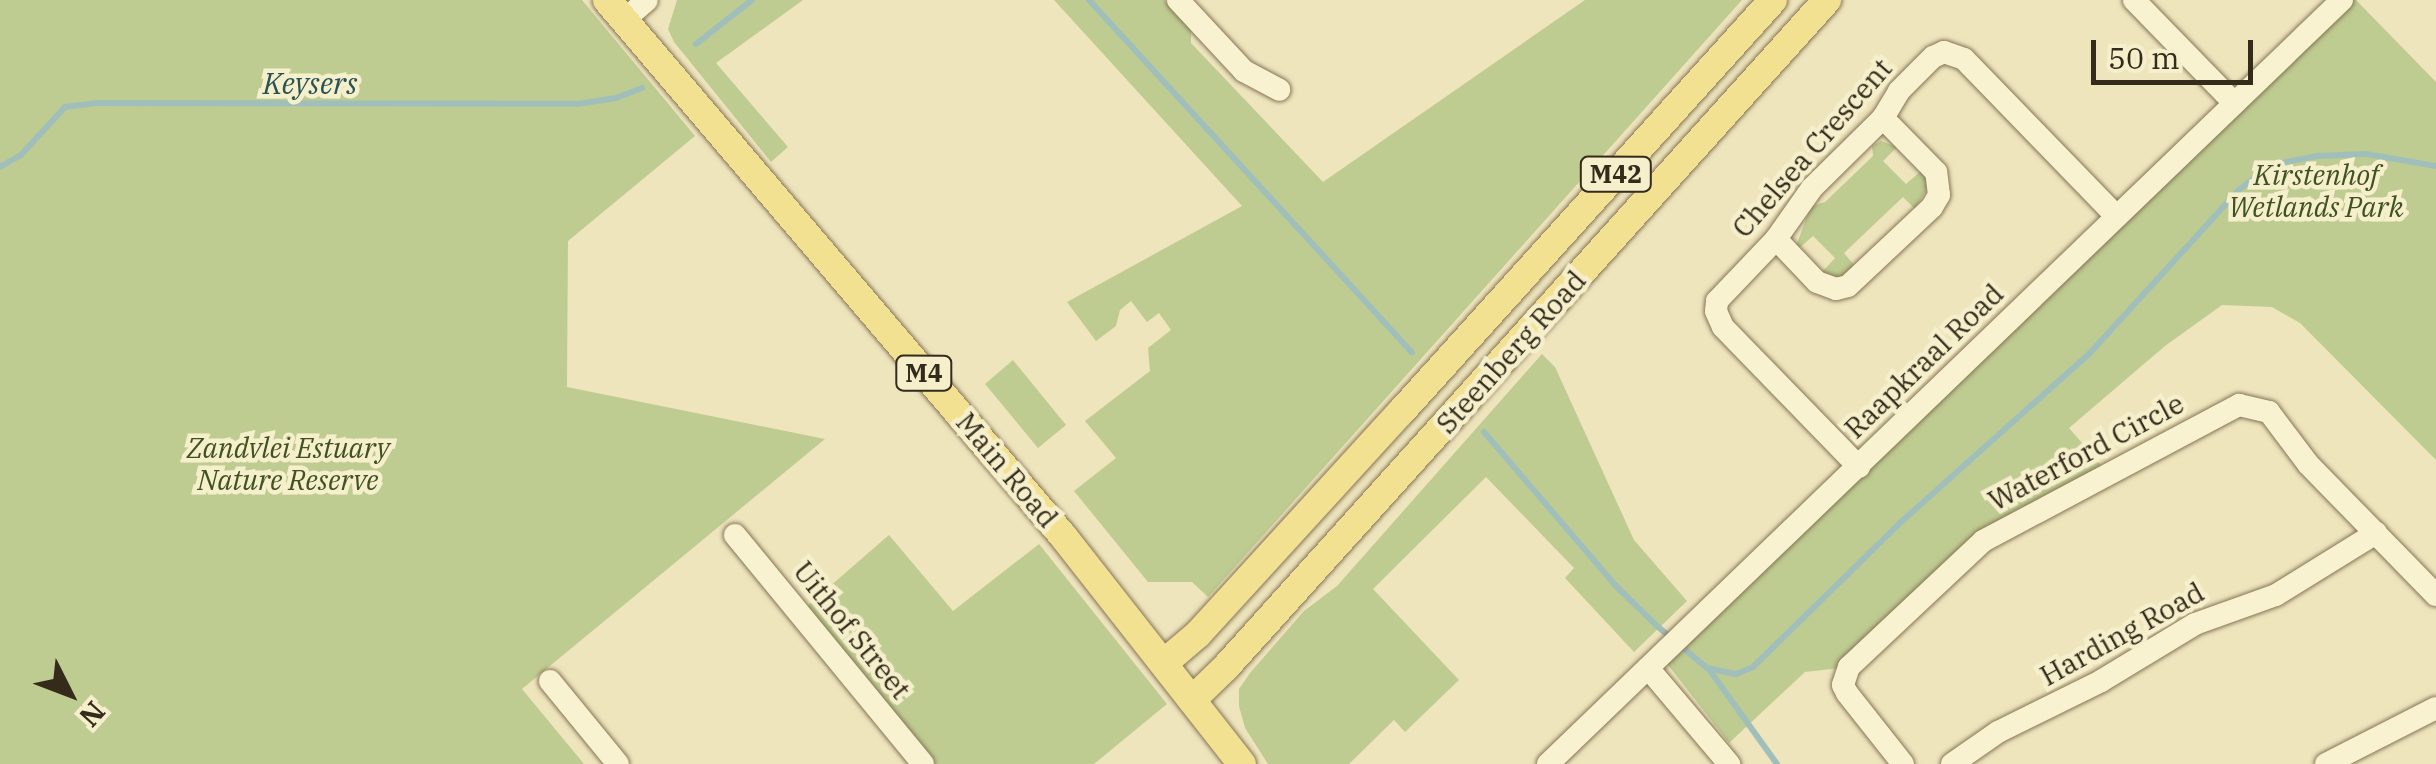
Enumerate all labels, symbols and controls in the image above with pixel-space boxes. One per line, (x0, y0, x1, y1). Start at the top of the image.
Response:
scale bar (2096, 20, 2258, 82)
text: 50 m (2108, 38, 2180, 77)
street label: Chelsea Crescent (1725, 52, 1899, 244)
water label: Keysers (263, 65, 357, 101)
road number: M42 (1578, 154, 1654, 194)
park label: Kirstenhof Wetlands Park (2228, 158, 2404, 224)
street label: Steenberg Road (1429, 264, 1593, 440)
street label: Raapkraal Road (1838, 277, 2010, 445)
road number: M4 (894, 353, 954, 393)
street label: Waterford Circle (1983, 386, 2189, 518)
street label: Main Road (949, 406, 1065, 534)
park label: Zandvlei Estuary Nature Reserve (187, 431, 389, 497)
street label: Uithof Street (786, 554, 918, 706)
street label: Harding Road (2034, 575, 2210, 693)
north arrow (20, 644, 120, 744)
text: N (72, 694, 114, 735)

